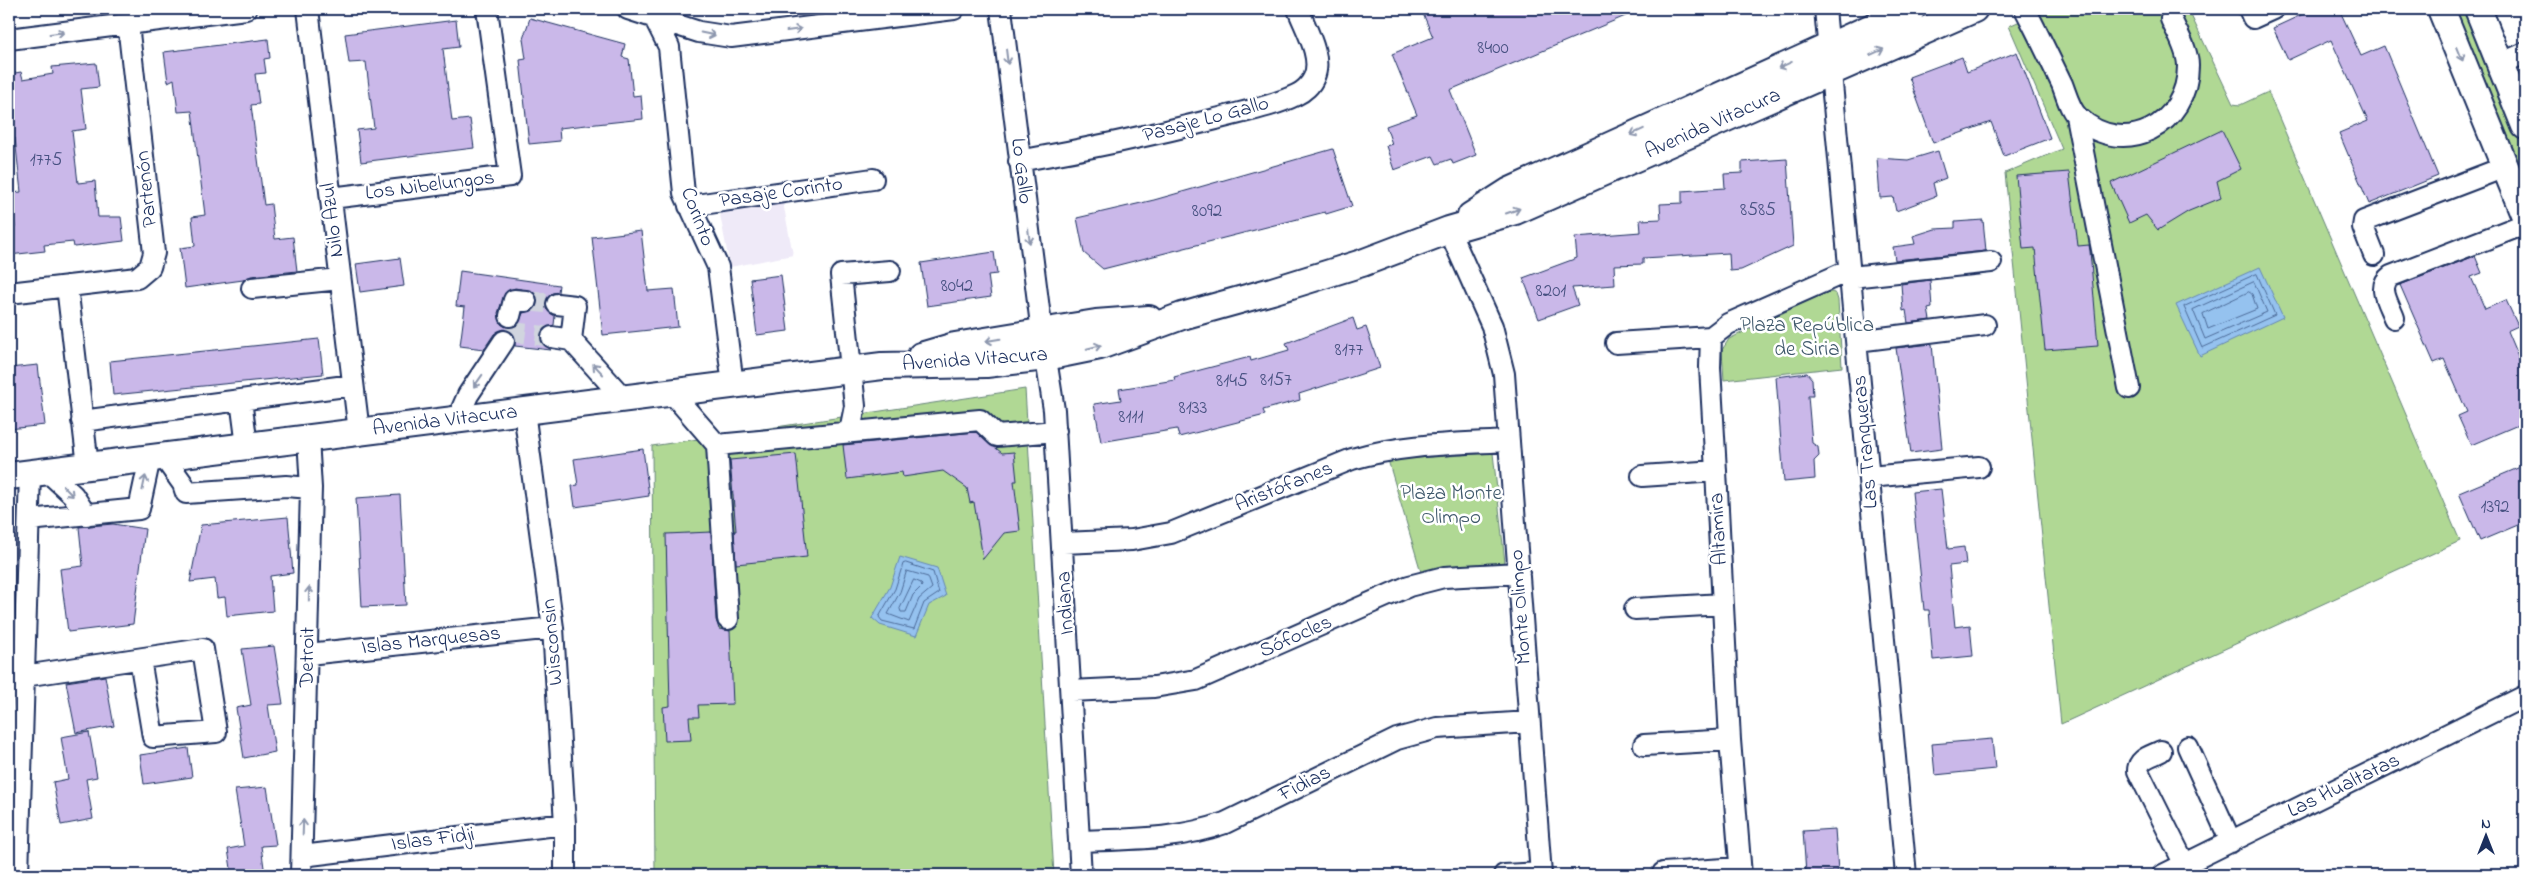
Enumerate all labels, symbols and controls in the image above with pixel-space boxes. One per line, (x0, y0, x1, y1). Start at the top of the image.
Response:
one-way arrow (786, 25, 802, 35)
one-way arrow (49, 28, 65, 38)
one-way arrow (700, 30, 716, 39)
house number: 8400 (1477, 35, 1509, 62)
one-way arrow (2455, 46, 2465, 61)
one-way arrow (1869, 47, 1884, 57)
one-way arrow (1002, 49, 1012, 65)
one-way arrow (1778, 61, 1793, 71)
street label: Avenida Vitacura (1640, 81, 1786, 167)
street label: Pasaje Lo Gallo (1140, 89, 1273, 151)
one-way arrow (1630, 128, 1645, 138)
street label: Lo Gallo (1002, 136, 1040, 206)
house number: 1775 (30, 147, 62, 174)
street label: Partenón (128, 149, 166, 229)
street label: Los Nibelungos (364, 163, 497, 211)
street label: Pasaje Corinto (717, 169, 845, 216)
street label: Nilo Azul (314, 181, 352, 259)
street label: Corinto (672, 183, 722, 251)
house number: 8585 (1740, 197, 1776, 224)
house number: 8092 (1192, 198, 1222, 225)
one-way arrow (1505, 206, 1520, 215)
one-way arrow (1024, 227, 1034, 243)
house number: 8042 (941, 273, 973, 300)
house number: 8201 (1536, 278, 1566, 305)
park label: Plaza República de Siria (1740, 311, 1874, 365)
one-way arrow (986, 336, 1002, 346)
house number: 8177 (1335, 337, 1364, 364)
street label: Avenida Vitacura (901, 340, 1049, 380)
one-way arrow (1085, 342, 1101, 351)
one-way arrow (592, 362, 604, 375)
house number: 8157 (1260, 367, 1292, 394)
house number: 8145 (1216, 368, 1248, 395)
one-way arrow (473, 374, 483, 388)
street label: Las Tranqueras (1845, 374, 1887, 510)
house number: 8133 (1179, 395, 1208, 422)
street label: Avenida Vitacura (371, 397, 519, 445)
house number: 8111 (1118, 404, 1144, 431)
street label: Aristófanes (1230, 454, 1338, 520)
one-way arrow (140, 476, 150, 492)
park label: Plaza Monte Olimpo (1400, 479, 1502, 533)
one-way arrow (62, 485, 74, 498)
street label: Altamira (1702, 492, 1736, 566)
house number: 1392 (2480, 494, 2510, 521)
street label: Monte Olimpo (1502, 548, 1540, 666)
street label: Indiana (1049, 570, 1083, 636)
one-way arrow (304, 586, 314, 602)
street label: Wisconsin (534, 597, 572, 687)
street label: Sófocles (1255, 608, 1337, 666)
street label: Islas Marquesas (360, 619, 502, 663)
street label: Detroit (292, 627, 324, 688)
street label: Las Hualtatas (2283, 746, 2405, 826)
street label: Fidias (1273, 758, 1336, 810)
north arrow (2462, 812, 2512, 862)
text: N (2481, 814, 2491, 835)
one-way arrow (298, 819, 307, 835)
street label: Islas Fidji (390, 820, 476, 860)

